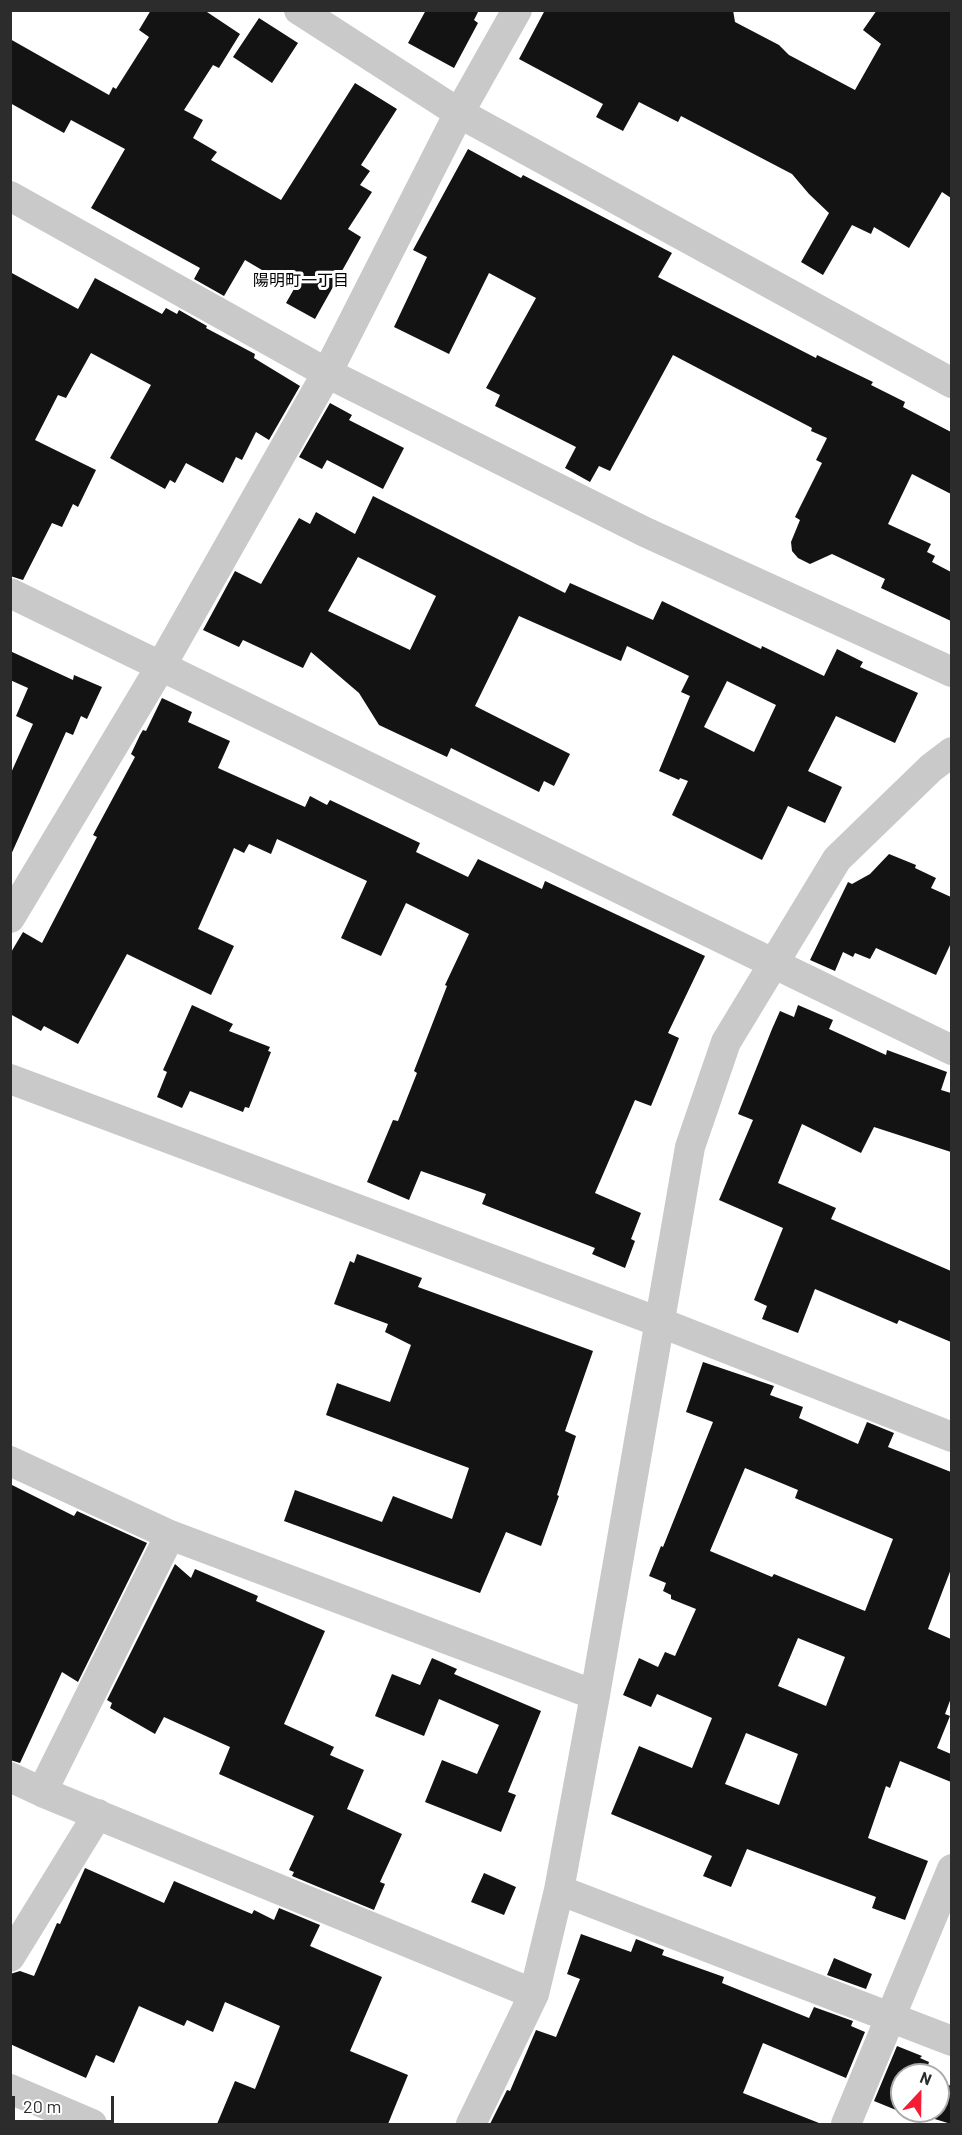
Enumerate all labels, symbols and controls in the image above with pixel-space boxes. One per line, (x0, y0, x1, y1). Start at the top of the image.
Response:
district label: 陽明町一丁目 (253, 271, 349, 291)
north arrow (890, 2063, 950, 2123)
text: N (918, 2067, 935, 2088)
scale bar (15, 2084, 117, 2122)
text: 20 m (23, 2095, 61, 2117)

